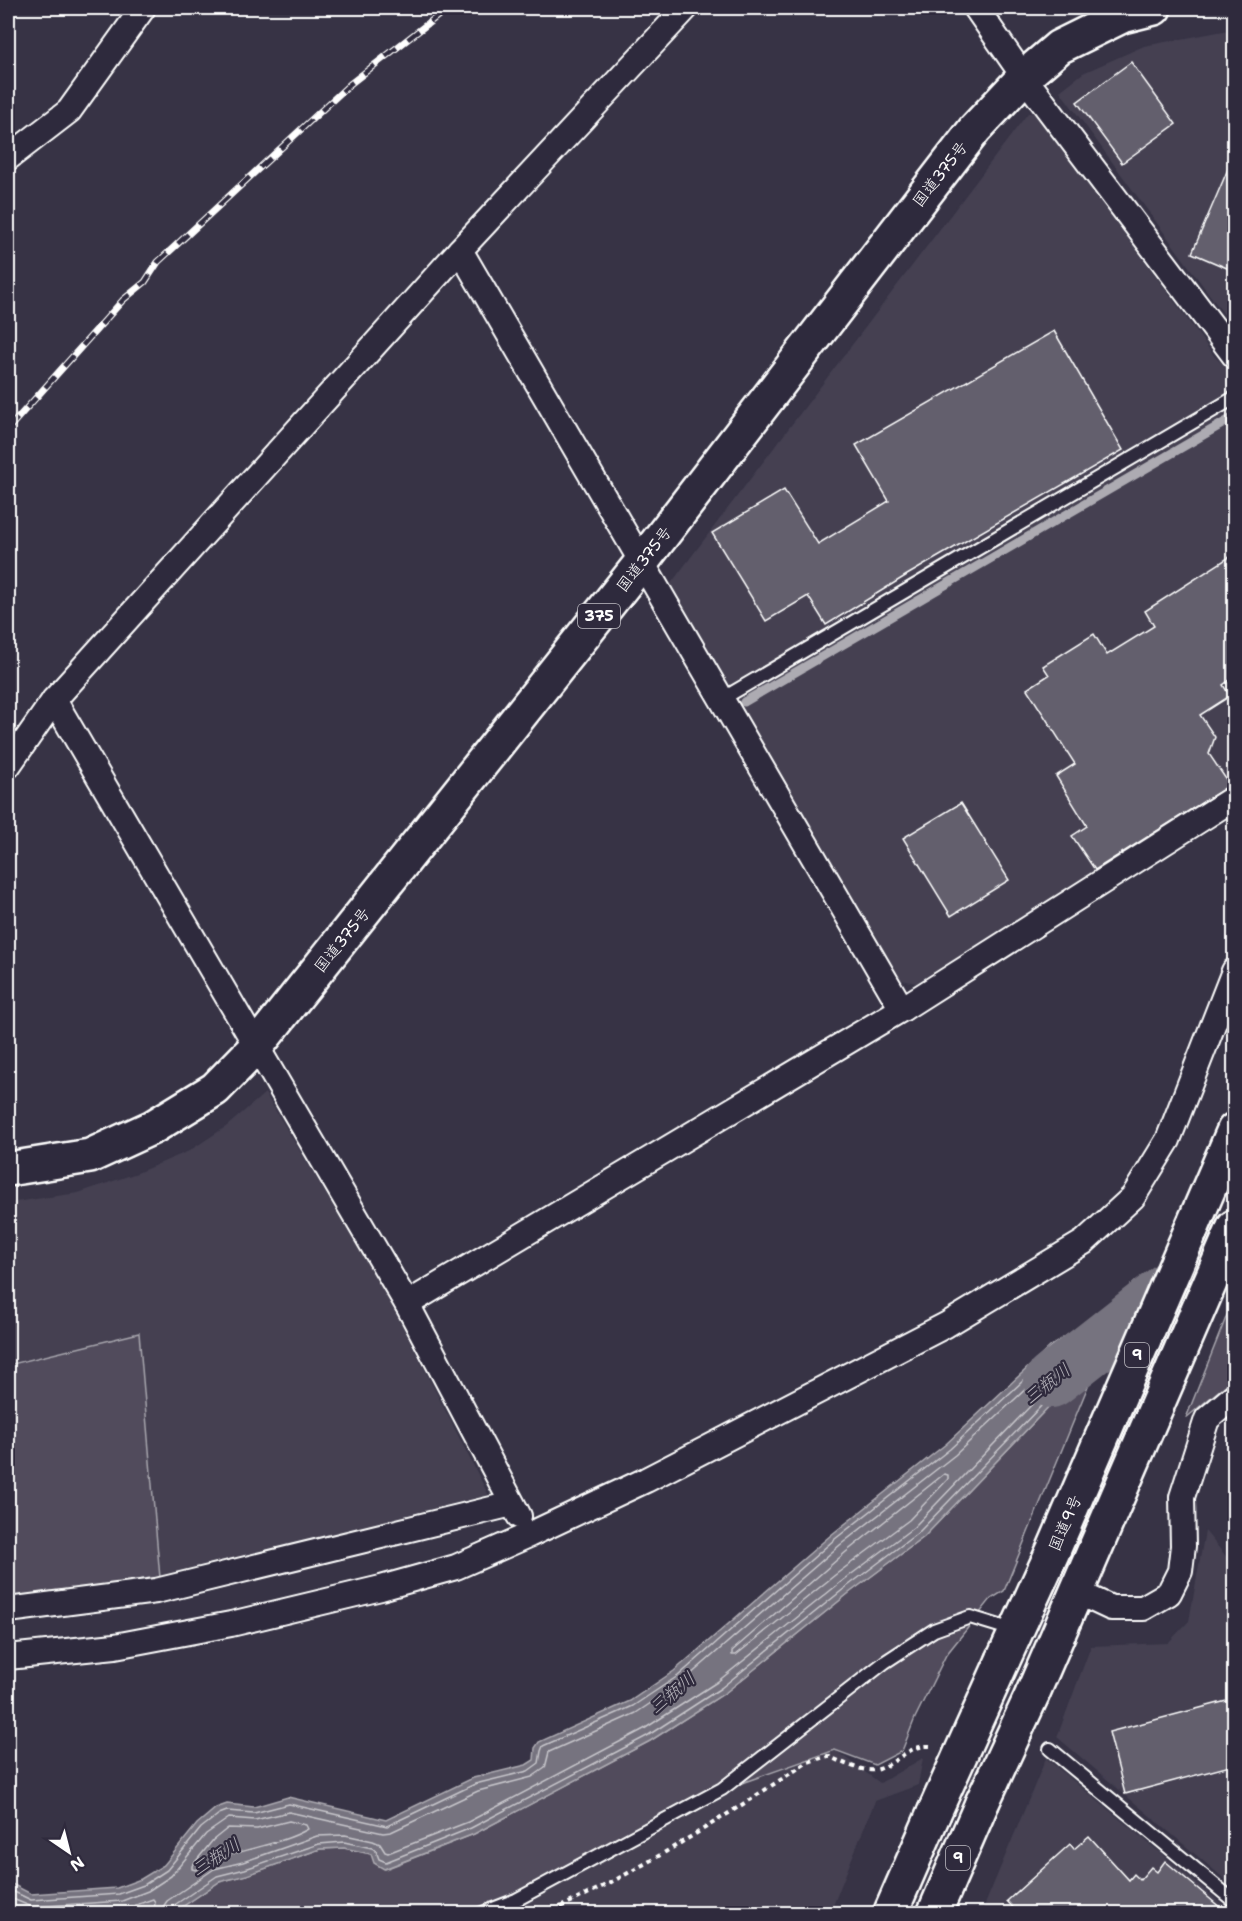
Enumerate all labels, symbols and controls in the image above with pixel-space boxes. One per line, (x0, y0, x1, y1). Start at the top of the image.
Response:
street label: 国道375号 (908, 137, 972, 211)
street label: 国道375号 (612, 522, 676, 596)
road number: 375 (578, 604, 620, 628)
street label: 国道375号 (309, 903, 375, 977)
road number: 9 (1125, 1343, 1149, 1367)
water label: 三瓶川 (1018, 1358, 1076, 1410)
street label: 国道9号 (1044, 1492, 1086, 1554)
water label: 三瓶川 (644, 1666, 700, 1720)
north arrow (39, 1822, 99, 1882)
water label: 三瓶川 (187, 1832, 245, 1882)
road number: 9 (946, 1846, 970, 1870)
text: N (66, 1852, 89, 1876)

